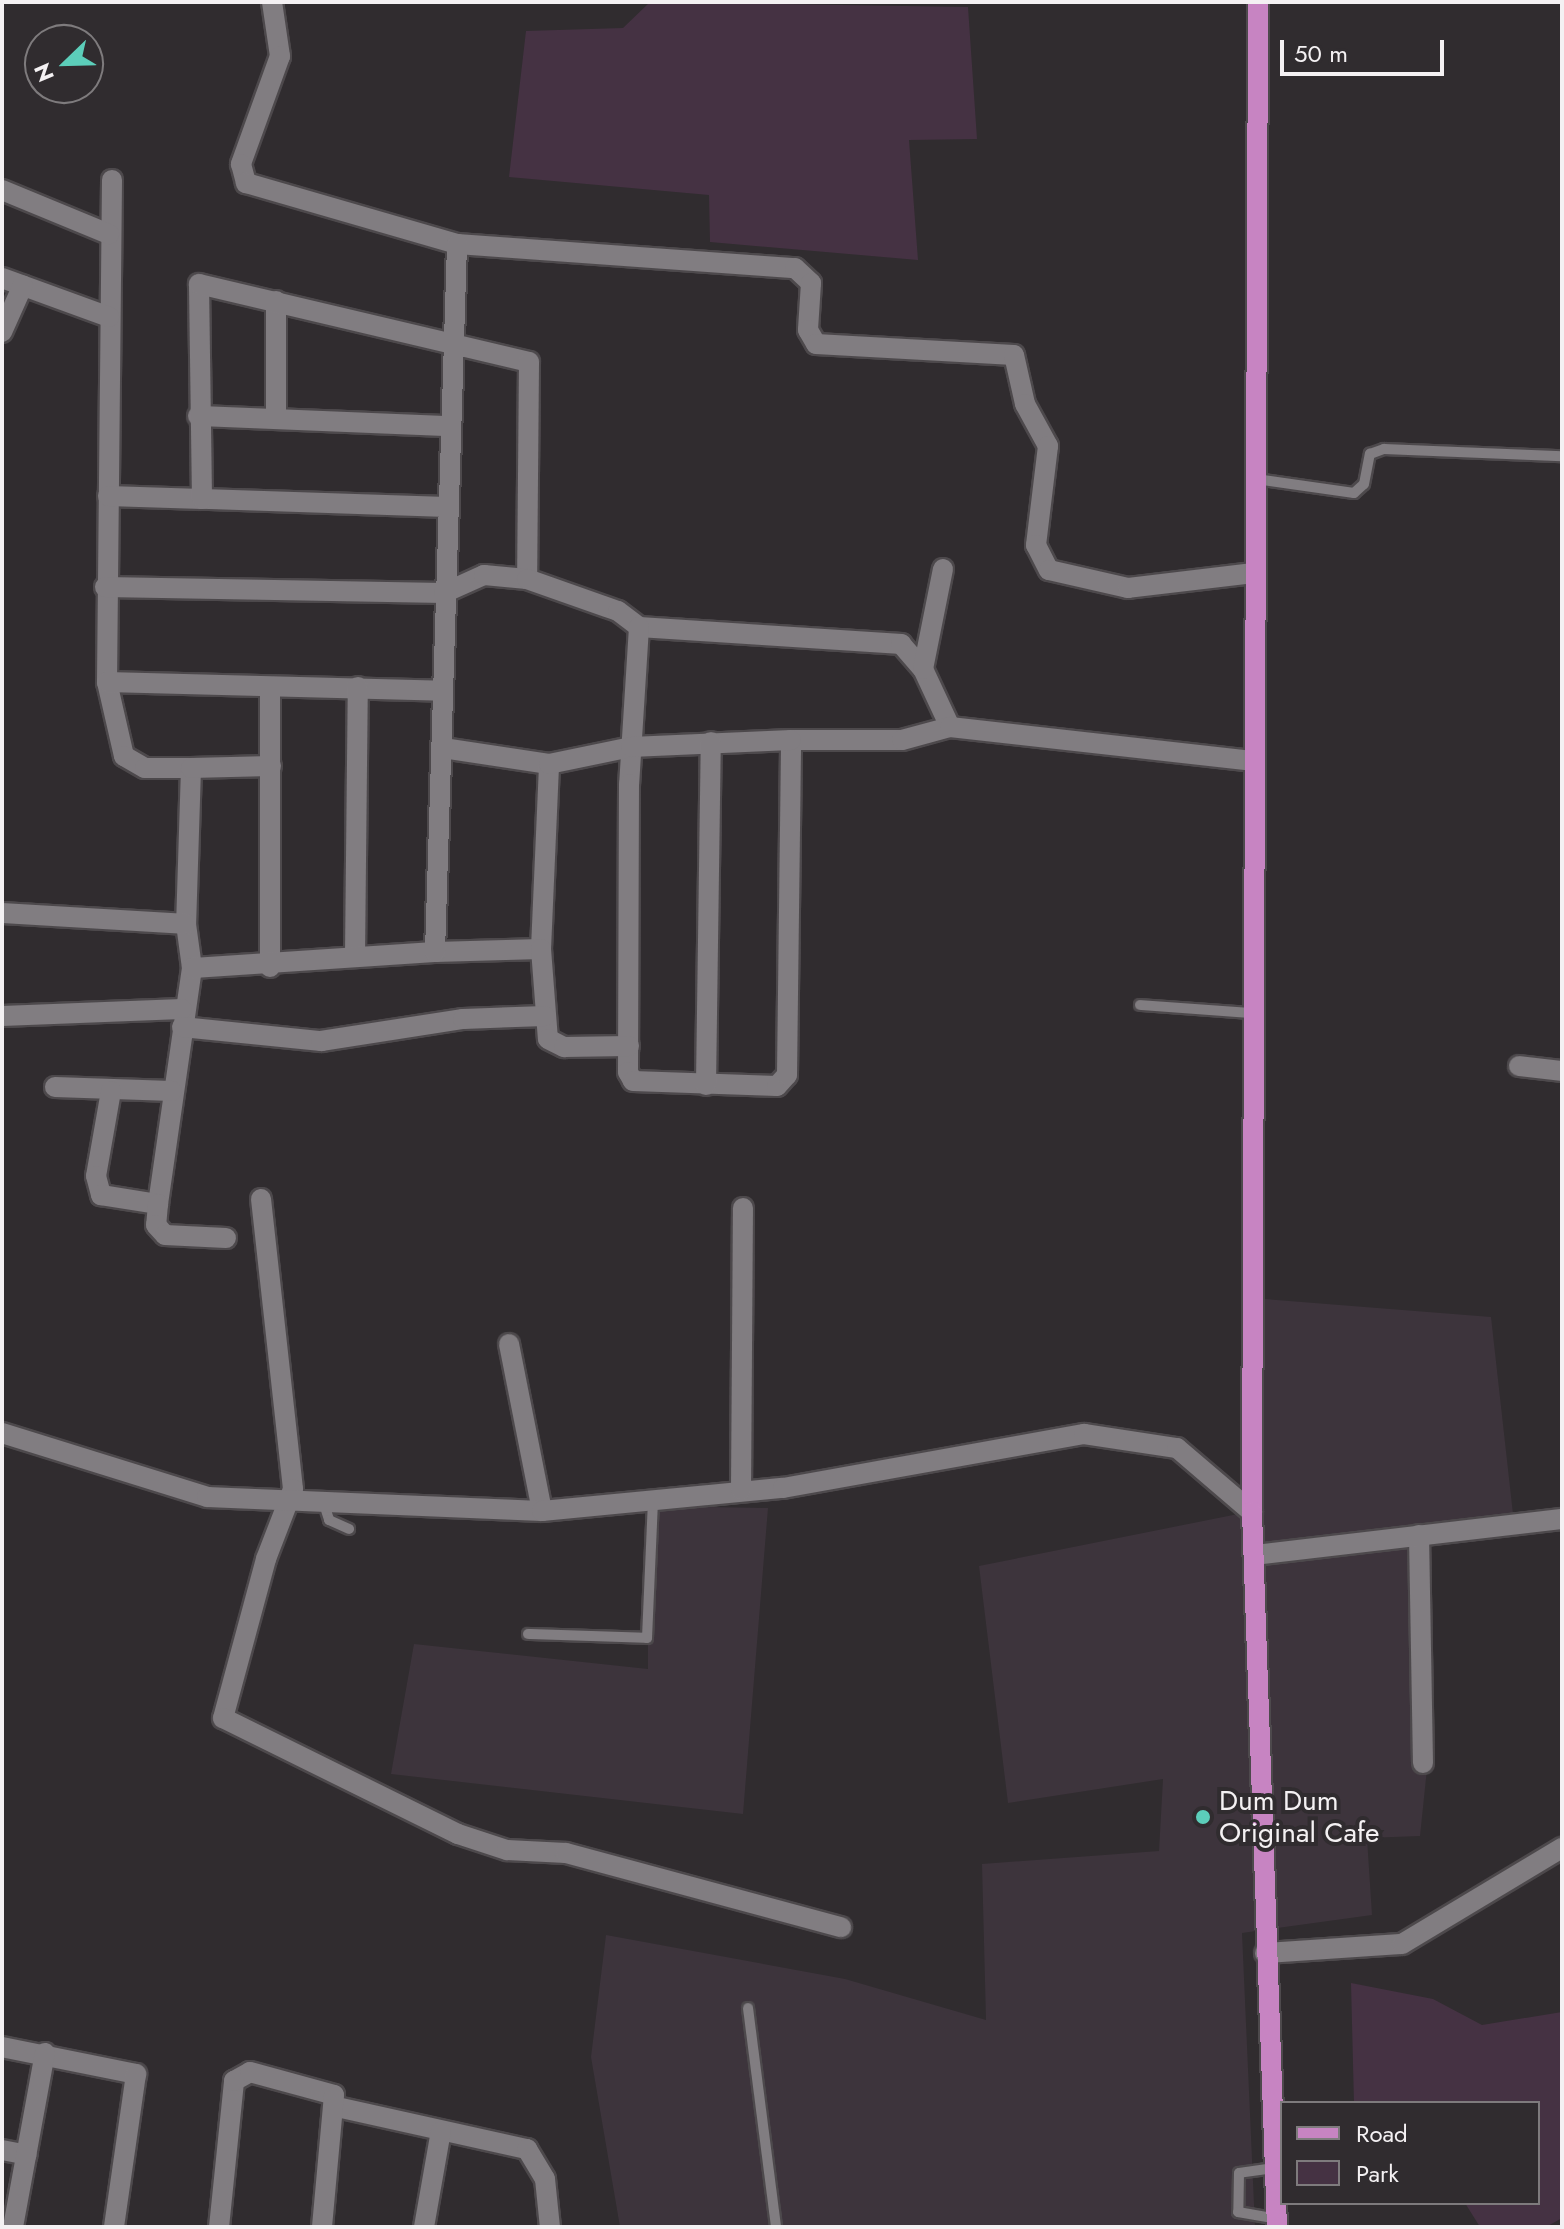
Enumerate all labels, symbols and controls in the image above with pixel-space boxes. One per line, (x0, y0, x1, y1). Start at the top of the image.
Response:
north arrow (24, 24, 104, 104)
scale bar (1284, 24, 1448, 74)
text: 50 m (1294, 36, 1348, 71)
text: N (26, 58, 62, 87)
place label: Dum Dum Original Cafe (1219, 1784, 1379, 1850)
marker: Dum Dum Original Cafe (1194, 1808, 1212, 1826)
legend (1280, 2101, 1540, 2205)
text: Road (1356, 2116, 1408, 2151)
text: Park (1356, 2156, 1399, 2191)

